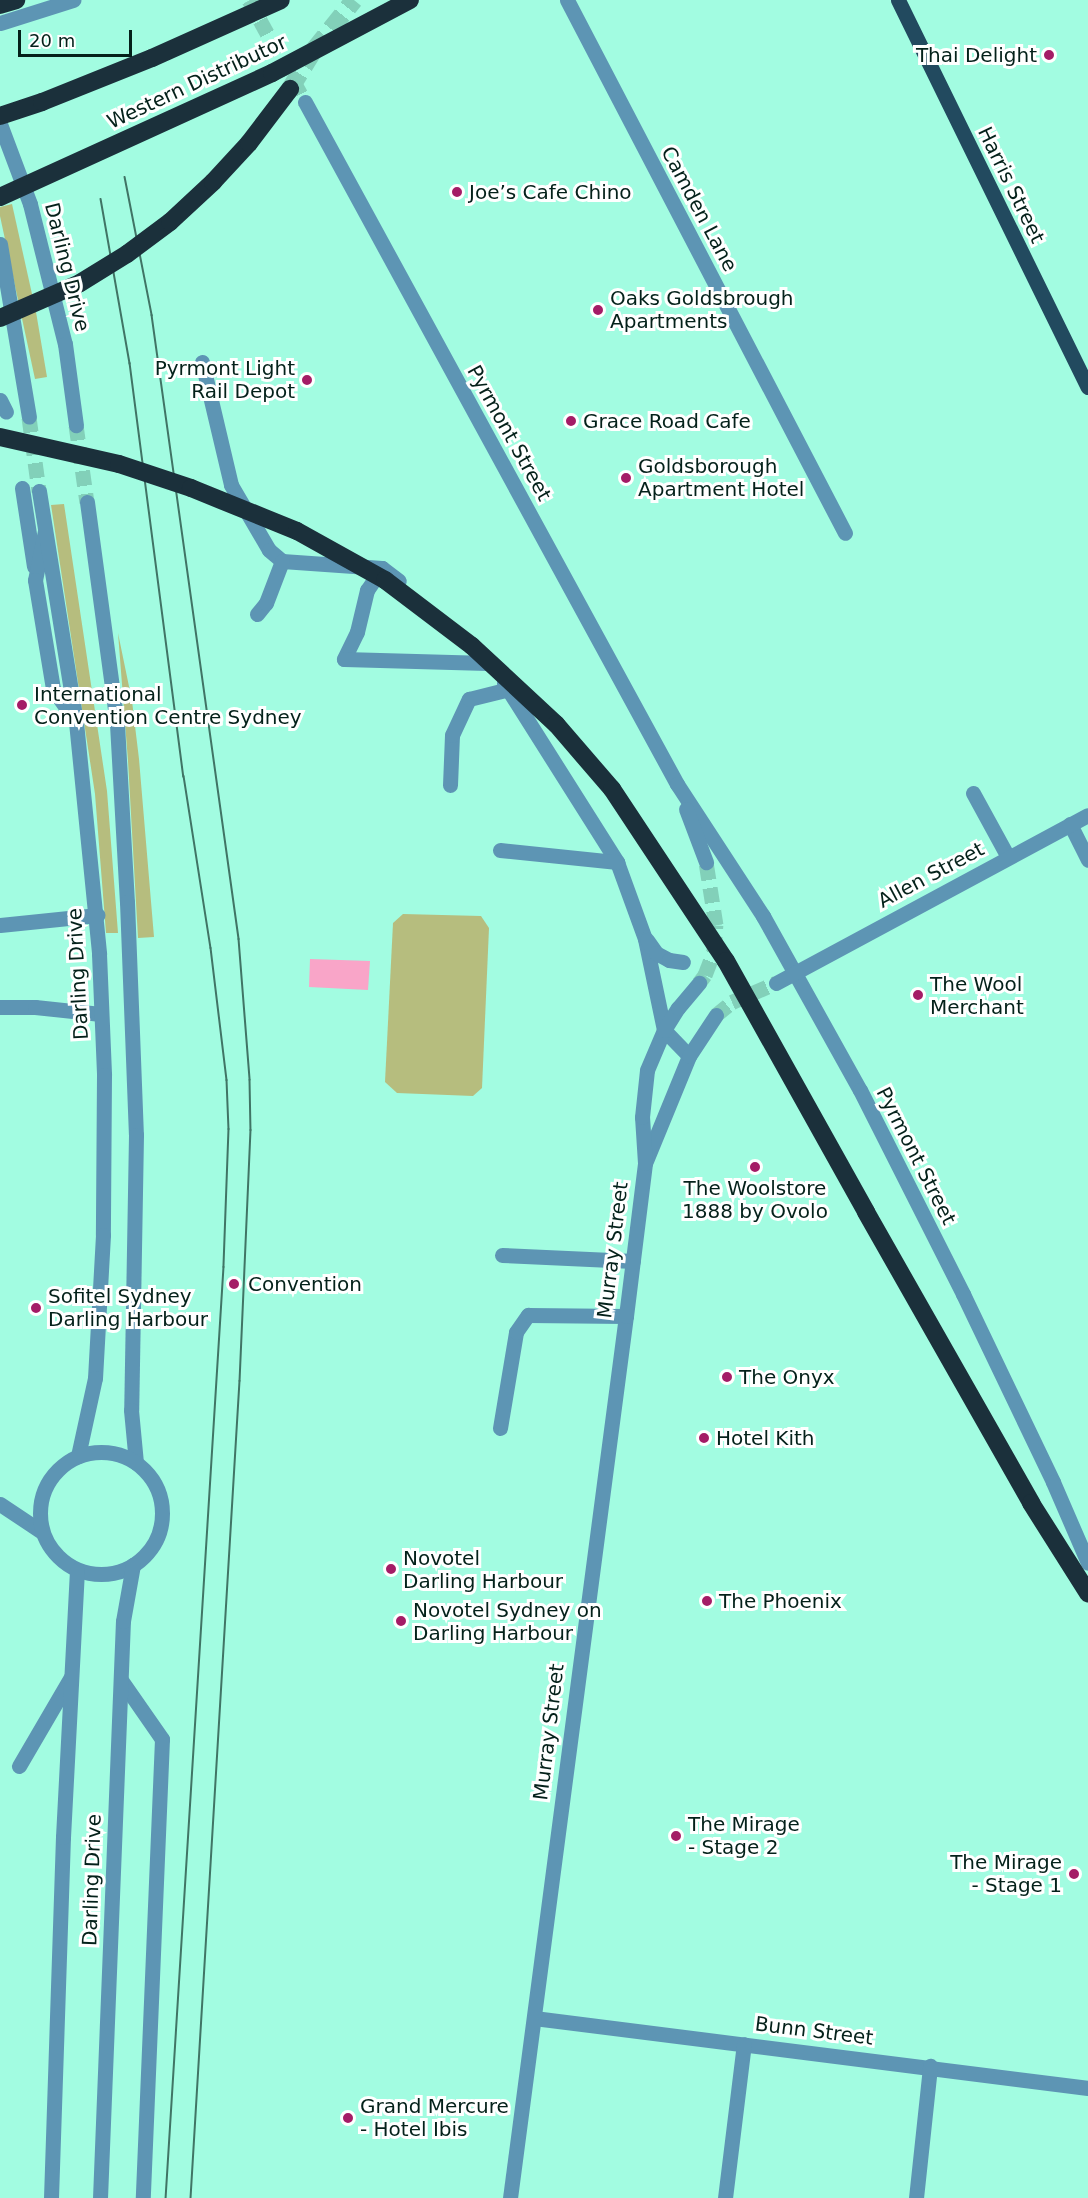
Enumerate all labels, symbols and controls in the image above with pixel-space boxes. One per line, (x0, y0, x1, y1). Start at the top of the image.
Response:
scale bar (21, 18, 135, 56)
text: 20 m (29, 30, 75, 51)
street label: Western Distributor (104, 30, 290, 134)
place label: Thai Delight (916, 43, 1037, 67)
marker: Thai Delight (1042, 48, 1056, 62)
street label: Harris Street (972, 123, 1050, 247)
street label: Camden Lane (656, 142, 742, 276)
place label: Joe’s Cafe Chino (469, 180, 632, 204)
marker: Joe’s Cafe Chino (450, 185, 464, 199)
street label: Darling Drive (39, 200, 95, 334)
place label: Oaks Goldsbrough Apartments (610, 286, 794, 333)
marker: Oaks Goldsbrough Apartments (591, 303, 605, 317)
place label: Pyrmont Light Rail Depot (155, 356, 295, 403)
street label: Pyrmont Street (462, 361, 556, 505)
marker: Pyrmont Light Rail Depot (300, 373, 314, 387)
place label: Grace Road Cafe (583, 409, 751, 433)
marker: Grace Road Cafe (564, 414, 578, 428)
place label: Goldsborough Apartment Hotel (638, 454, 804, 501)
marker: Goldsborough Apartment Hotel (619, 471, 633, 485)
place label: International Convention Centre Sydney (34, 682, 302, 729)
marker: International Convention Centre Sydney (15, 698, 29, 712)
street label: Allen Street (874, 837, 988, 913)
street label: Darling Drive (63, 907, 93, 1041)
place label: The Wool Merchant (930, 972, 1024, 1019)
marker: The Wool Merchant (911, 988, 925, 1002)
street label: Pyrmont Street (871, 1083, 961, 1229)
marker: The Woolstore 1888 by Ovolo (748, 1160, 762, 1174)
place label: The Woolstore 1888 by Ovolo (682, 1176, 828, 1223)
street label: Murray Street (593, 1180, 633, 1320)
place label: Convention (248, 1272, 362, 1296)
marker: Convention (225, 1275, 243, 1293)
place label: Sofitel Sydney Darling Harbour (48, 1284, 208, 1331)
marker: Sofitel Sydney Darling Harbour (29, 1301, 43, 1315)
place label: The Onyx (739, 1365, 835, 1389)
marker: The Onyx (720, 1370, 734, 1384)
place label: Hotel Kith (716, 1426, 815, 1450)
marker: Hotel Kith (697, 1431, 711, 1445)
place label: Novotel Darling Harbour (403, 1546, 563, 1593)
marker: Novotel Darling Harbour (384, 1562, 398, 1576)
place label: The Phoenix (719, 1589, 842, 1613)
marker: The Phoenix (700, 1594, 714, 1608)
place label: Novotel Sydney on Darling Harbour (413, 1598, 602, 1645)
marker: Novotel Sydney on Darling Harbour (394, 1614, 408, 1628)
street label: Murray Street (529, 1662, 569, 1802)
place label: The Mirage - Stage 2 (688, 1812, 800, 1859)
street label: Darling Drive (78, 1814, 106, 1946)
marker: The Mirage - Stage 2 (669, 1829, 683, 1843)
place label: The Mirage - Stage 1 (950, 1850, 1062, 1897)
marker: The Mirage - Stage 1 (1067, 1867, 1081, 1881)
street label: Bunn Street (754, 2012, 874, 2050)
place label: Grand Mercure - Hotel Ibis (360, 2094, 509, 2141)
marker: Grand Mercure - Hotel Ibis (341, 2111, 355, 2125)

